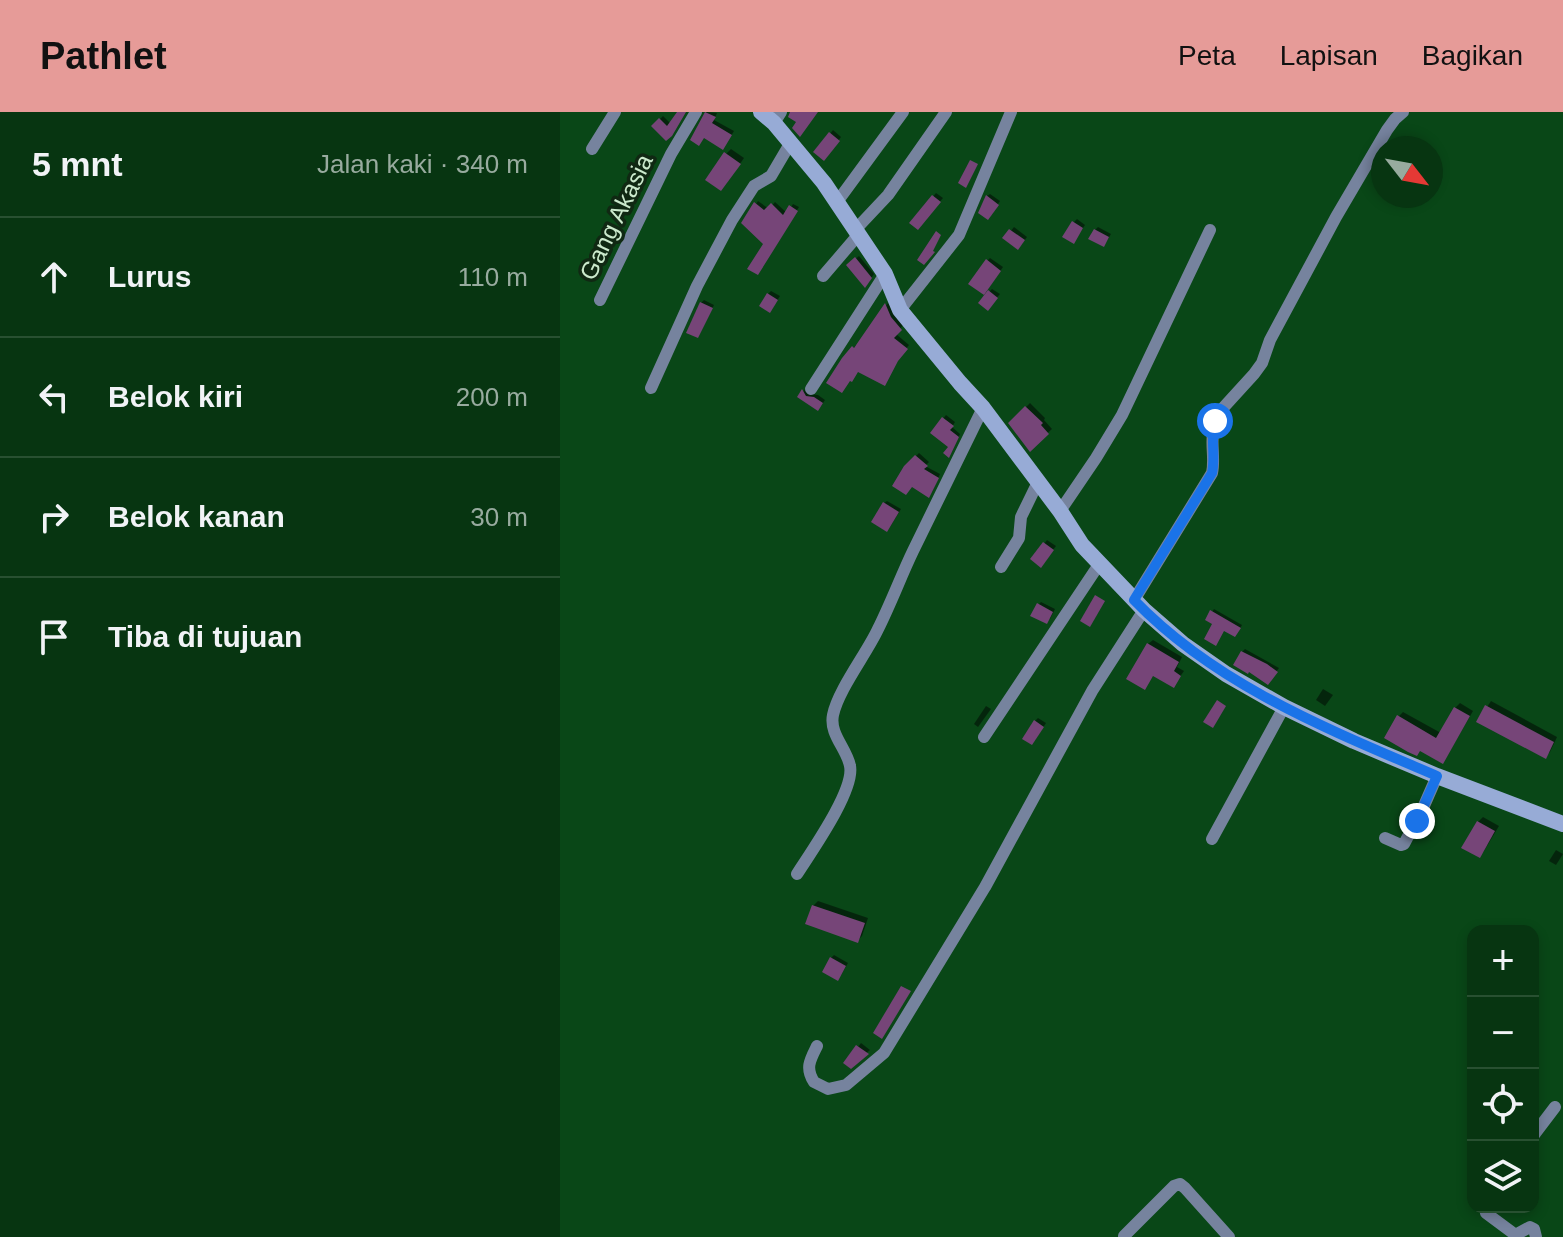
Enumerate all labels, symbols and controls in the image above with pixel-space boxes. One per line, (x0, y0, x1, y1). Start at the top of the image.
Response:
text: Pathlet (40, 35, 167, 77)
text: Peta (1178, 40, 1236, 71)
text: Lapisan (1280, 40, 1378, 71)
text: Bagikan (1422, 40, 1523, 71)
north arrow (1371, 136, 1443, 208)
text: 5 mnt (32, 145, 123, 183)
text: Jalan kaki · 340 m (317, 149, 528, 179)
street label: Gang Akasia (574, 149, 658, 284)
icon: ahead (32, 255, 76, 299)
text: Lurus (108, 260, 191, 293)
text: 110 m (458, 262, 528, 292)
icon: left (32, 375, 76, 419)
text: Belok kiri (108, 380, 243, 413)
text: 200 m (456, 382, 528, 412)
route start (1197, 403, 1233, 439)
icon: right (32, 495, 76, 539)
text: Belok kanan (108, 500, 285, 533)
text: 30 m (470, 502, 528, 532)
icon: arrive (32, 615, 76, 659)
text: Tiba di tujuan (108, 620, 302, 653)
route end (1399, 803, 1435, 839)
map controls (1467, 925, 1539, 1213)
button: + (1467, 925, 1539, 997)
button: − (1467, 997, 1539, 1069)
button: locate (1467, 1069, 1539, 1141)
button: layers (1467, 1141, 1539, 1213)

